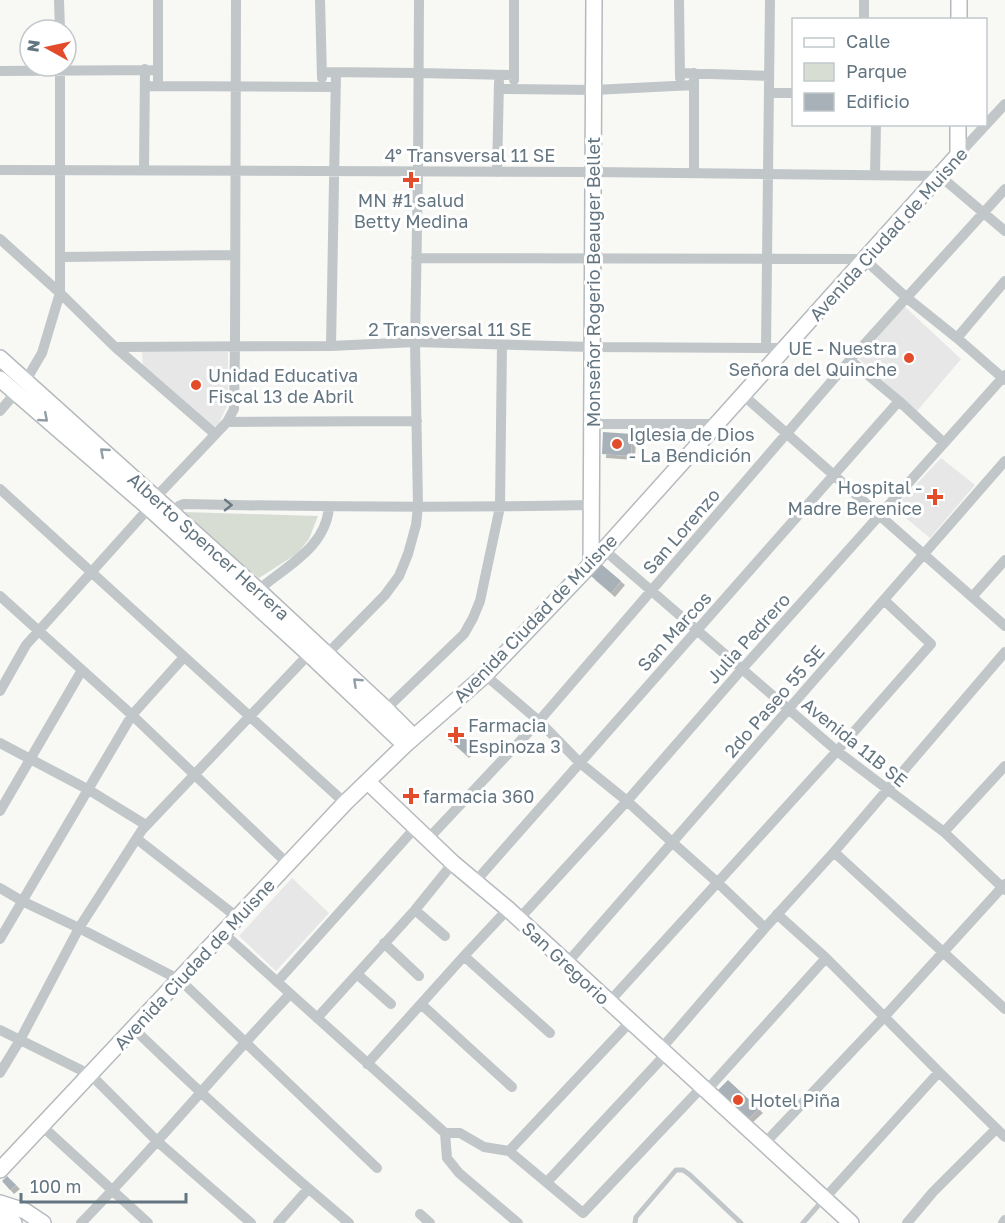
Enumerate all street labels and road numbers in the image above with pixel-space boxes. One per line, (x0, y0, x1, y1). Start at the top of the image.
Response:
street label: Monseñor Rogerio Beauger Bellet (582, 137, 604, 427)
street label: Avenida Ciudad de Muisne (804, 143, 972, 325)
street label: 4° Transversal 11 SE (385, 144, 555, 166)
street label: 2 Transversal 11 SE (368, 318, 532, 340)
street label: Alberto Spencer Herrera (124, 468, 294, 624)
street label: San Lorenzo (638, 484, 724, 578)
street label: Avenida Ciudad de Muisne (449, 529, 621, 707)
street label: San Marcos (632, 587, 716, 675)
street label: Julia Pedrero (702, 588, 794, 688)
street label: 2do Paseo 55 SE (719, 640, 829, 762)
street label: Avenida 11B SE (798, 693, 912, 791)
street label: Avenida Ciudad de Muisne (109, 874, 279, 1054)
street label: San Gregorio (518, 917, 614, 1009)

